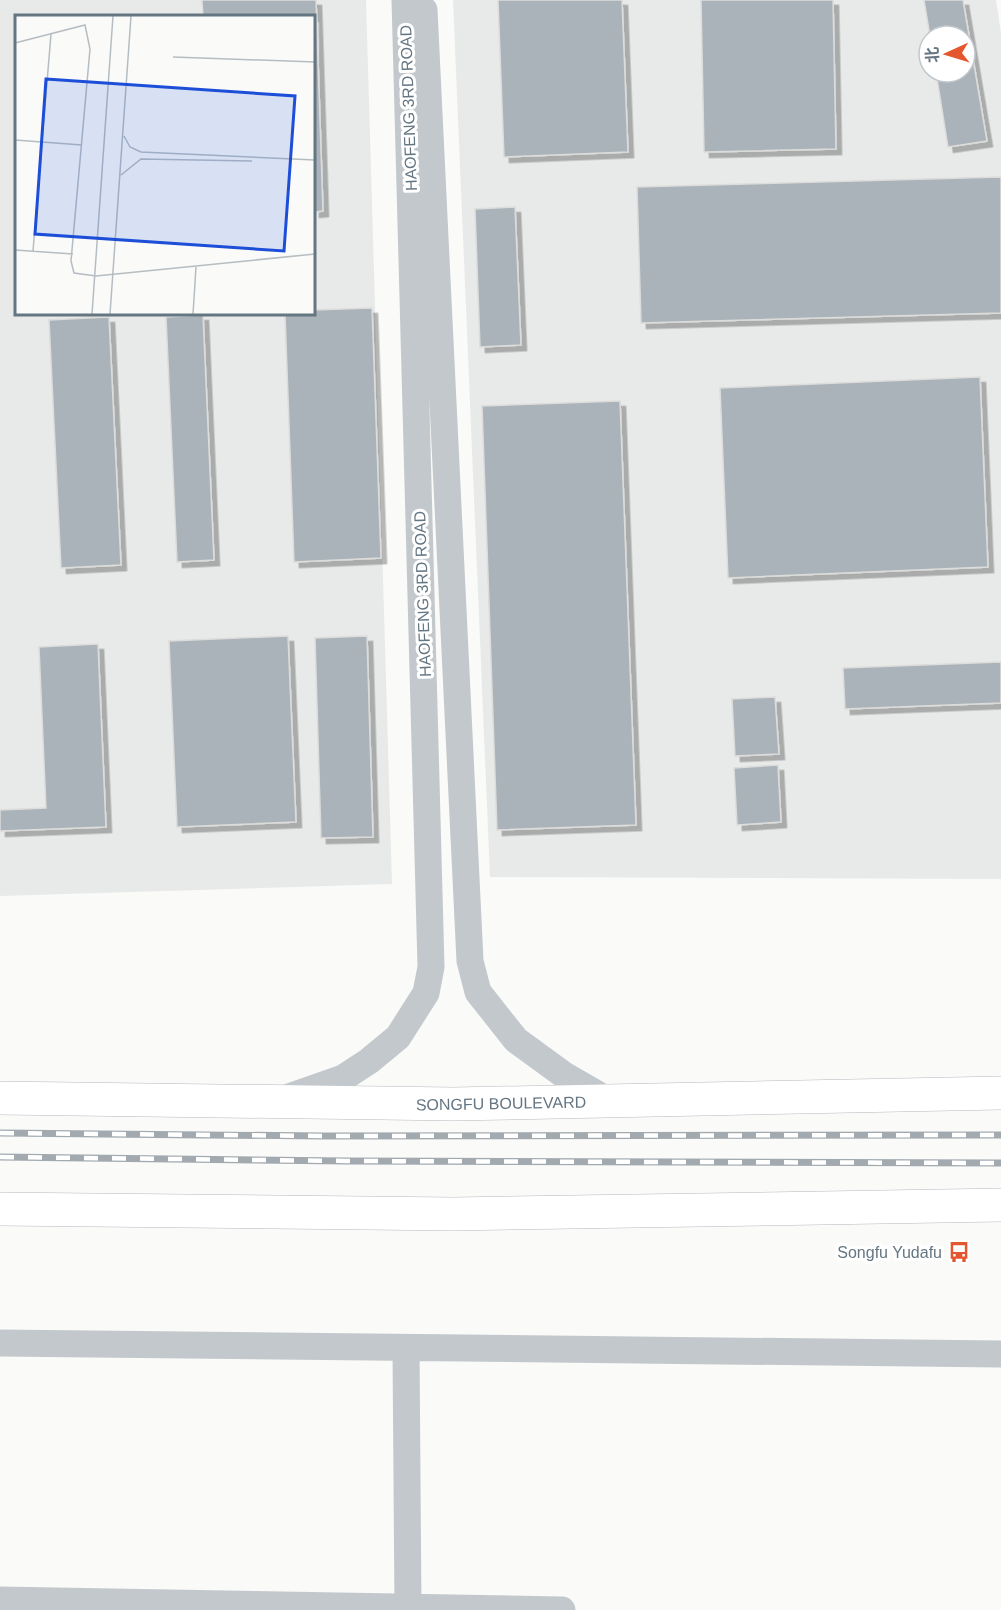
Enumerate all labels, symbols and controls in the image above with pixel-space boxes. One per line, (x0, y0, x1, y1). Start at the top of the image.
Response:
inset map (15, 15, 315, 315)
north arrow (917, 24, 977, 84)
street label: HAOFENG 3RD ROAD (397, 25, 420, 191)
text: 北 (923, 46, 942, 64)
street label: HAOFENG 3RD ROAD (411, 511, 434, 677)
street label: SONGFU BOULEVARD (416, 1094, 586, 1113)
bus stop icon: Songfu Yudafu (947, 1240, 971, 1264)
place label: Songfu Yudafu (837, 1244, 942, 1261)

